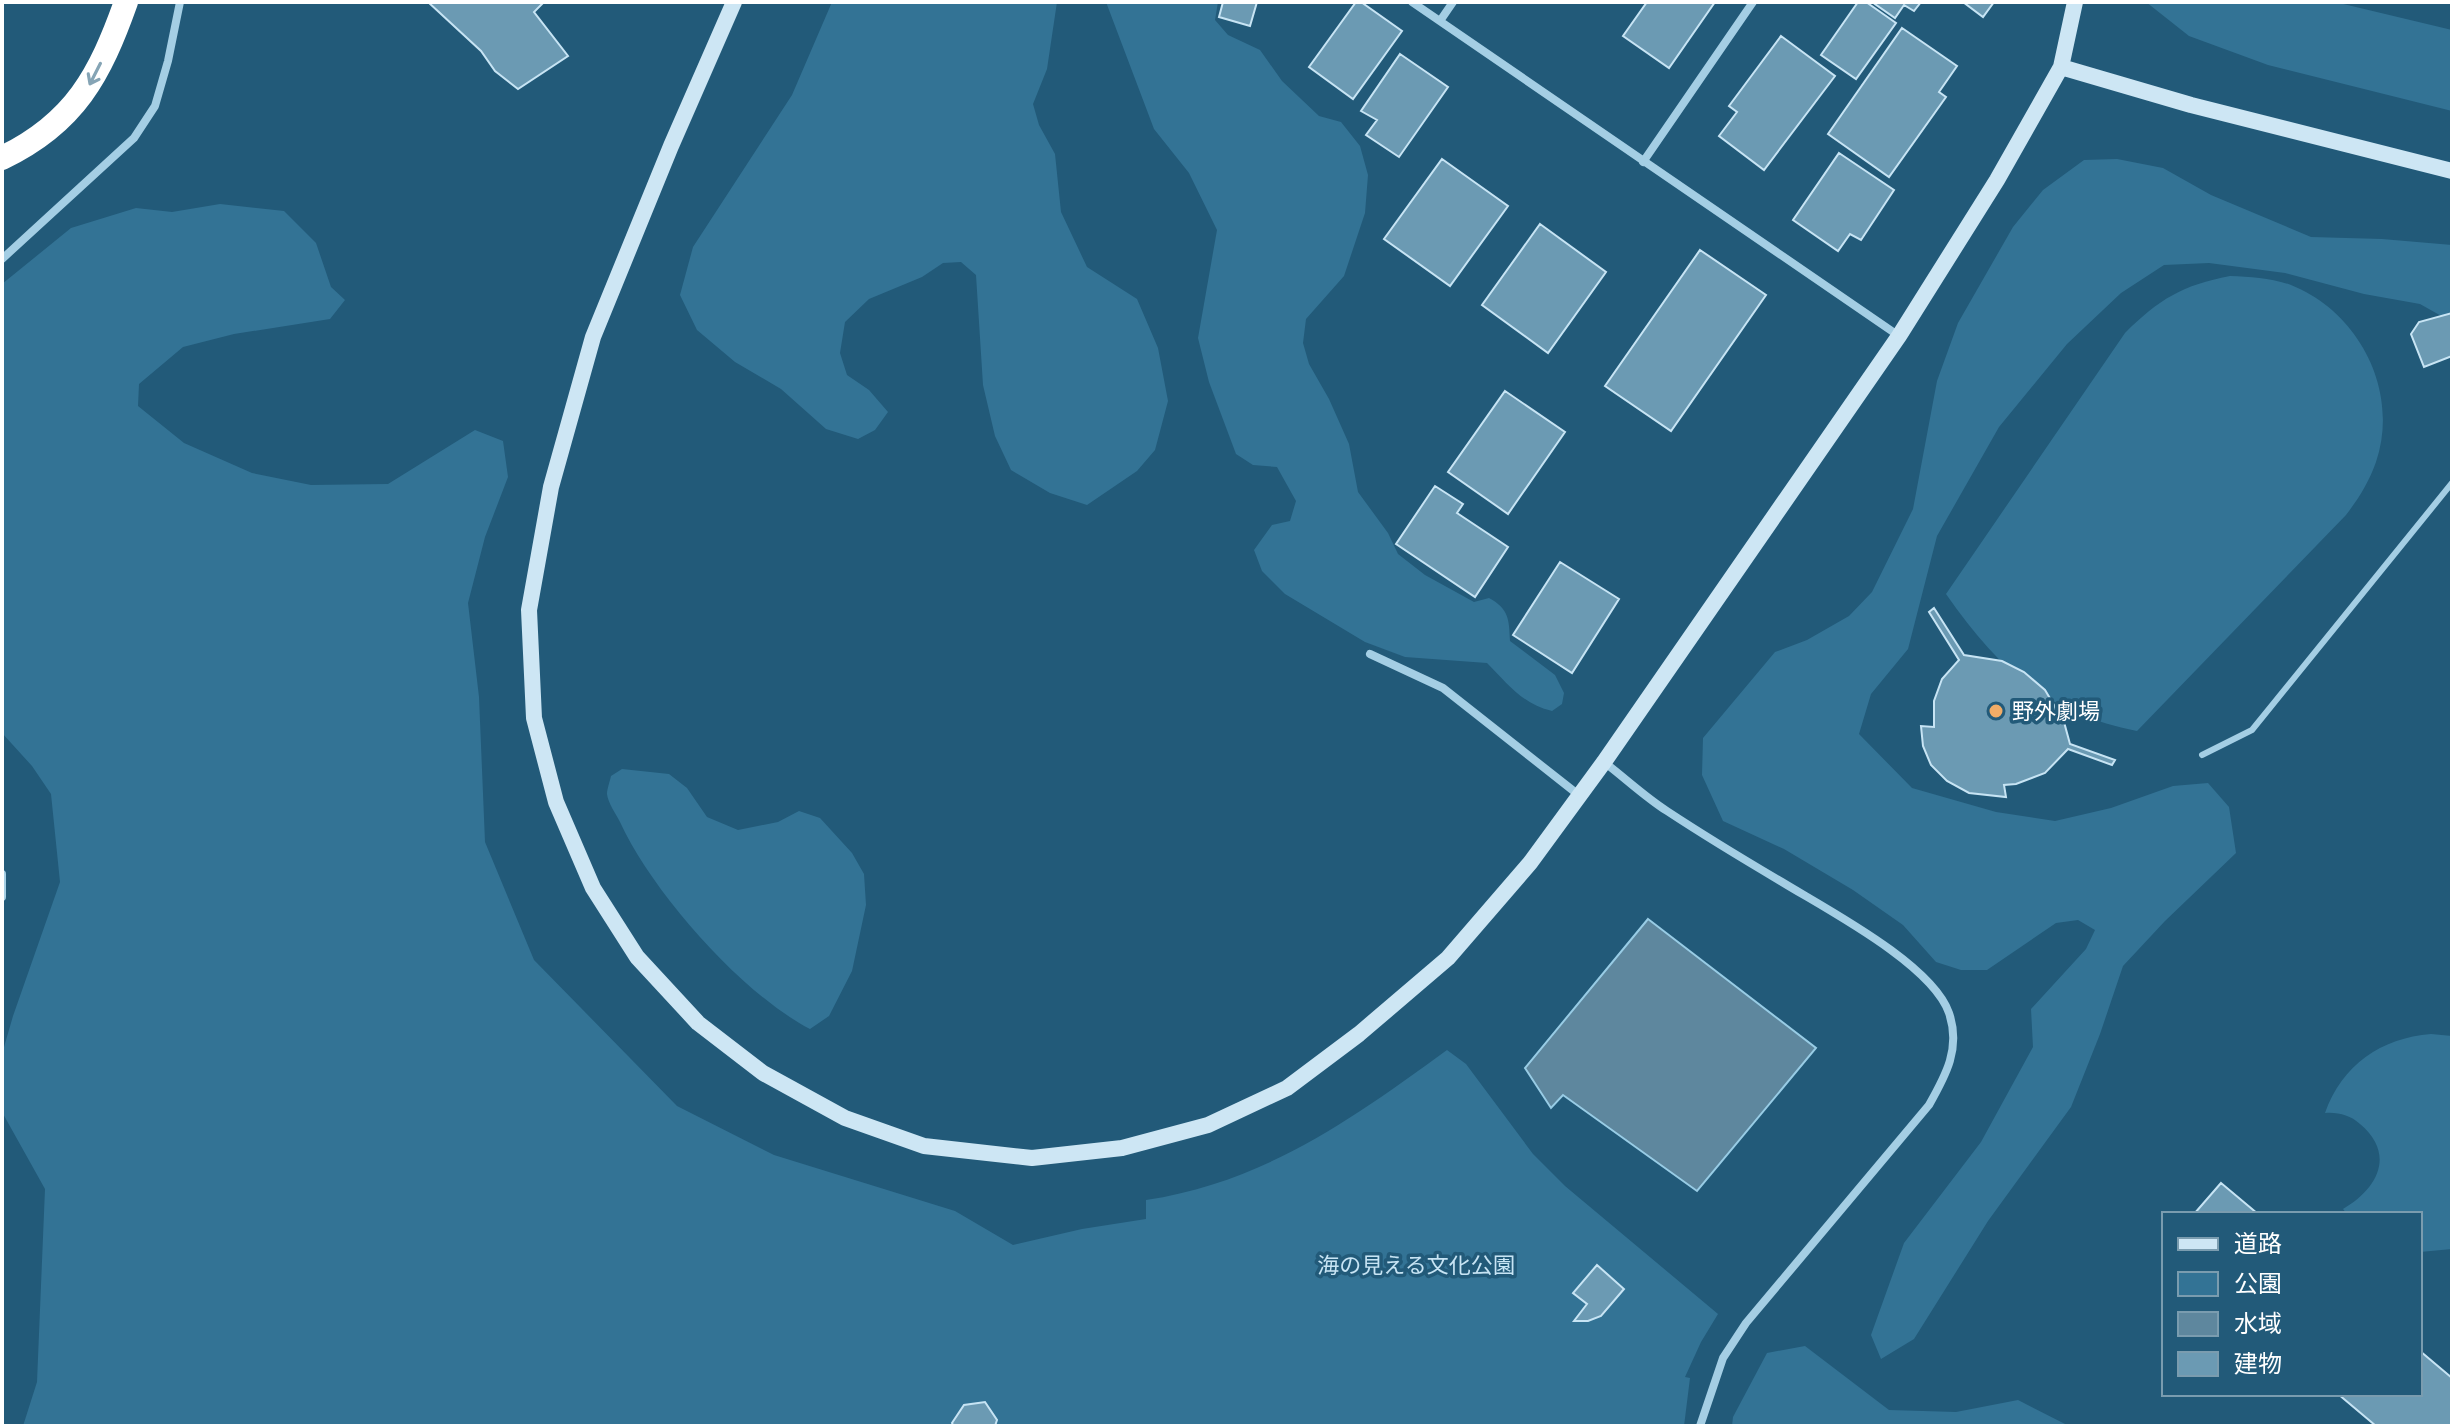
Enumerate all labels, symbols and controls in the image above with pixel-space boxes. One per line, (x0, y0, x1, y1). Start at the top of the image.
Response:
one-way arrow (87, 61, 103, 85)
place label: 野外劇場 (2012, 694, 2100, 728)
marker: 野外劇場 (1987, 702, 2005, 720)
legend (2162, 1212, 2422, 1396)
text: 道路 (2234, 1225, 2282, 1261)
park label: 海の見える文化公園 (1317, 1248, 1515, 1282)
text: 公園 (2234, 1265, 2282, 1301)
text: 水域 (2234, 1305, 2282, 1341)
text: 建物 (2234, 1345, 2282, 1381)

